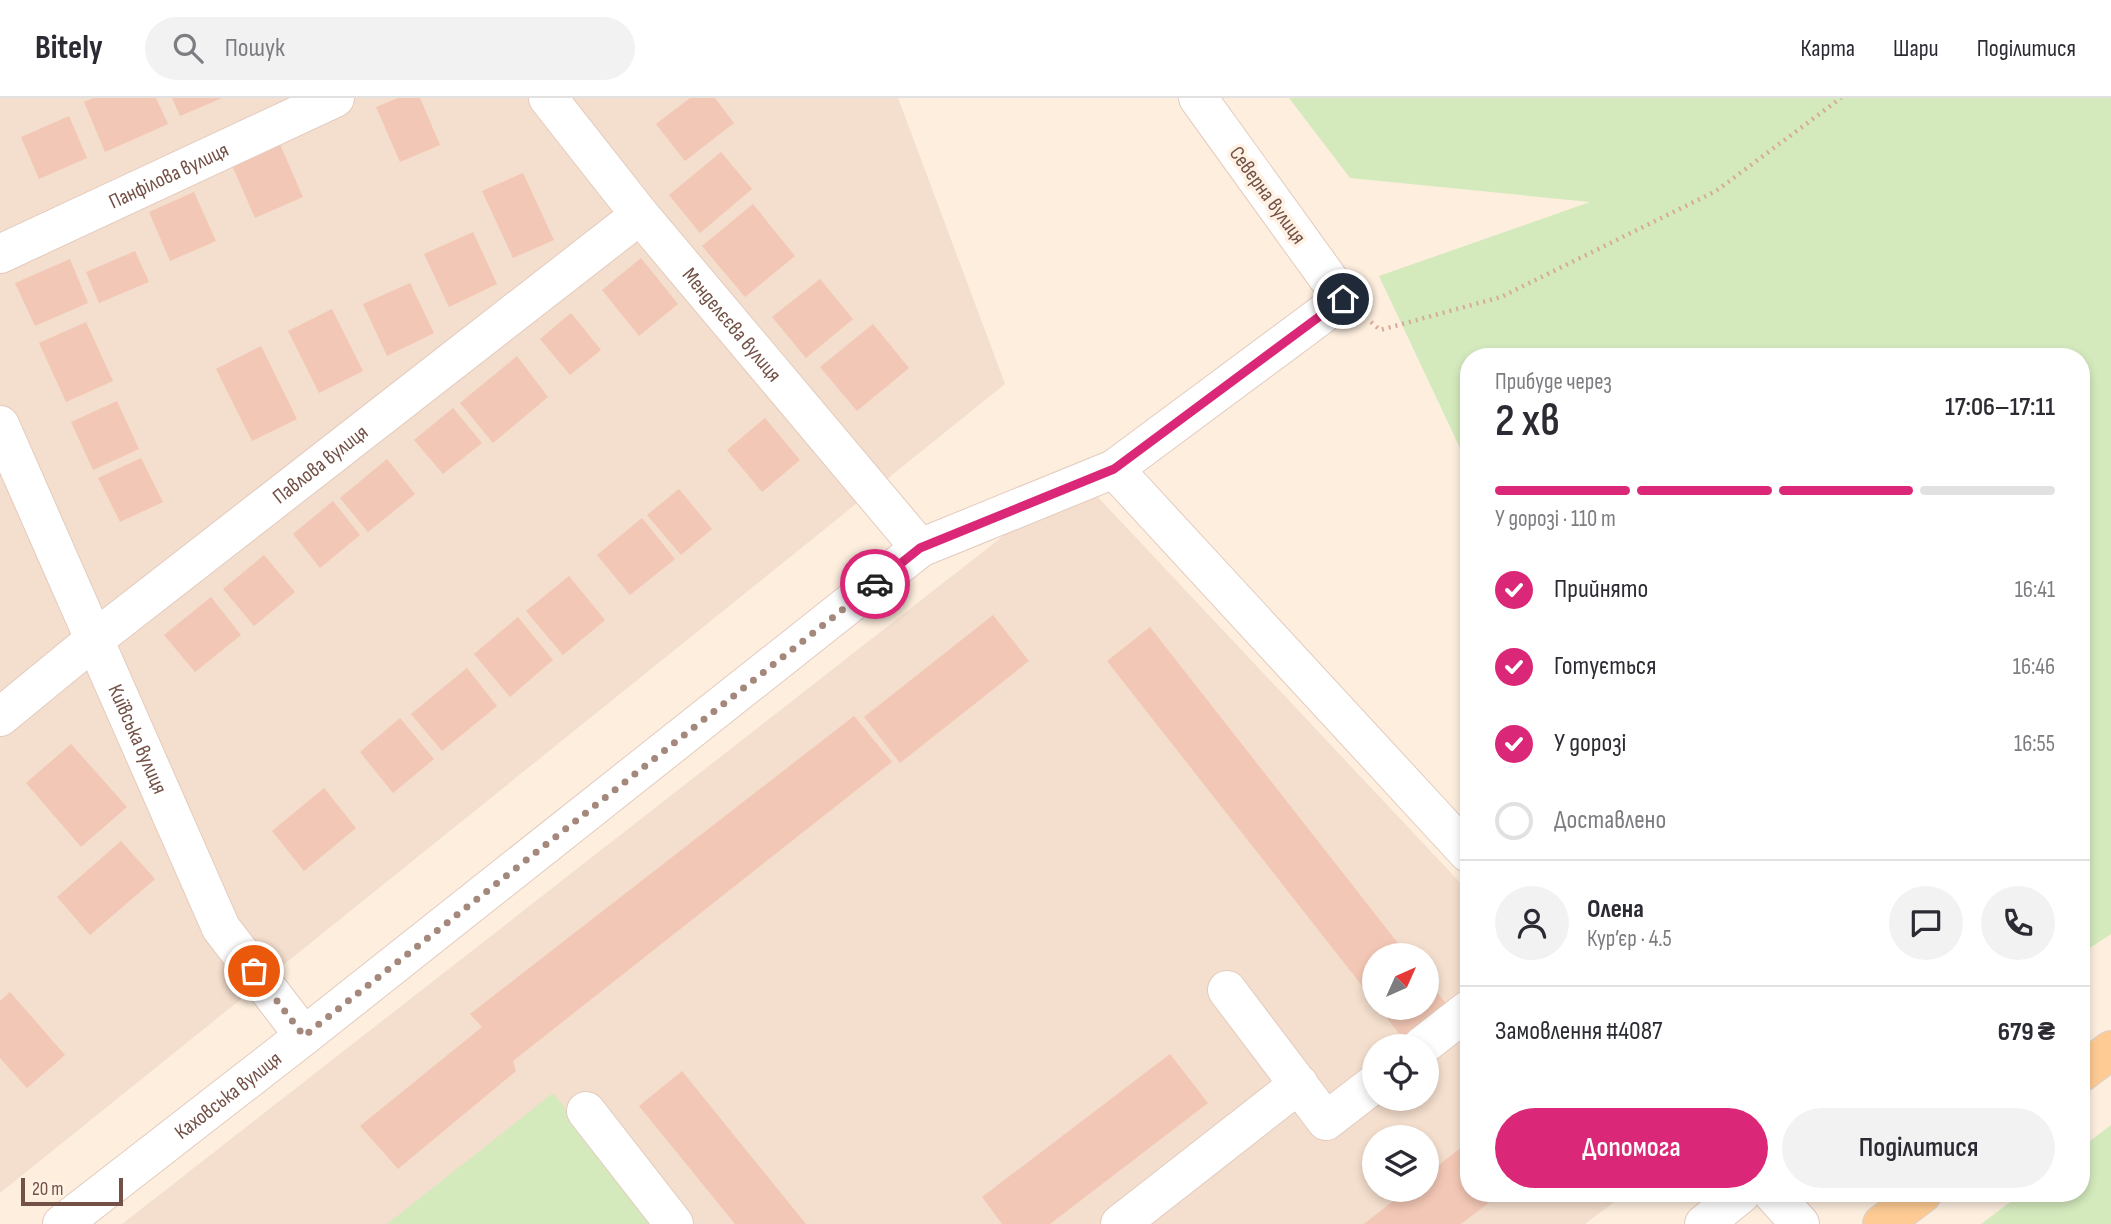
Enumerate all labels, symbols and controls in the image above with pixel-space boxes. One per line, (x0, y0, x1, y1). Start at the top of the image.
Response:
search box (145, 17, 635, 80)
text: Bitely (35, 28, 103, 68)
icon: search (169, 29, 207, 67)
text: Пошук (225, 33, 285, 64)
text: Карта (1800, 34, 1855, 63)
text: Шари (1893, 34, 1939, 63)
text: Поділитися (1977, 34, 2076, 63)
street label: Панфілова вулиця (105, 137, 233, 215)
street label: Северна вулиця (1224, 142, 1311, 249)
street label: Менделєєва вулиця (677, 263, 787, 387)
pin (1313, 269, 1373, 329)
icon: home (1324, 280, 1362, 318)
text: Прибуде через (1495, 368, 1612, 396)
text: 17:06–17:11 (1945, 392, 2055, 423)
text: 2 хв (1495, 394, 1560, 449)
street label: Павлова вулиця (268, 420, 373, 509)
text: У дорозі · 110 m (1495, 505, 1616, 533)
courier (840, 549, 910, 619)
icon: car (856, 565, 894, 603)
icon: check (1495, 571, 1533, 609)
text: Прийнято (1554, 574, 1648, 605)
text: 16:41 (2015, 576, 2055, 604)
icon: check (1495, 648, 1533, 686)
text: Готується (1554, 651, 1656, 682)
text: 16:46 (2013, 653, 2055, 681)
street label: Київська вулиця (103, 681, 172, 798)
icon: check (1495, 725, 1533, 763)
text: У дорозі (1554, 728, 1626, 759)
text: 16:55 (2014, 730, 2055, 758)
text: Доставлено (1554, 805, 1666, 836)
button: person (1495, 886, 1569, 960)
button: chat (1889, 886, 1963, 960)
button: phone (1981, 886, 2055, 960)
text: Олена (1587, 894, 1644, 925)
text: Кур’єр · 4.5 (1587, 925, 1672, 953)
pin (224, 941, 284, 1001)
north arrow (1362, 943, 1438, 1020)
map controls (1362, 943, 1439, 1202)
icon: bag (235, 952, 273, 990)
text: Замовлення #4087 (1495, 1016, 1662, 1047)
text: 679 ₴ (1998, 1017, 2055, 1048)
button: locate (1362, 1034, 1439, 1111)
street label: Каховська вулиця (170, 1046, 287, 1145)
button: Допомога (1495, 1108, 1768, 1188)
button: Поділитися (1782, 1108, 2055, 1188)
button: layers (1362, 1125, 1439, 1202)
scale bar (21, 1175, 122, 1207)
text: 20 m (32, 1178, 64, 1201)

